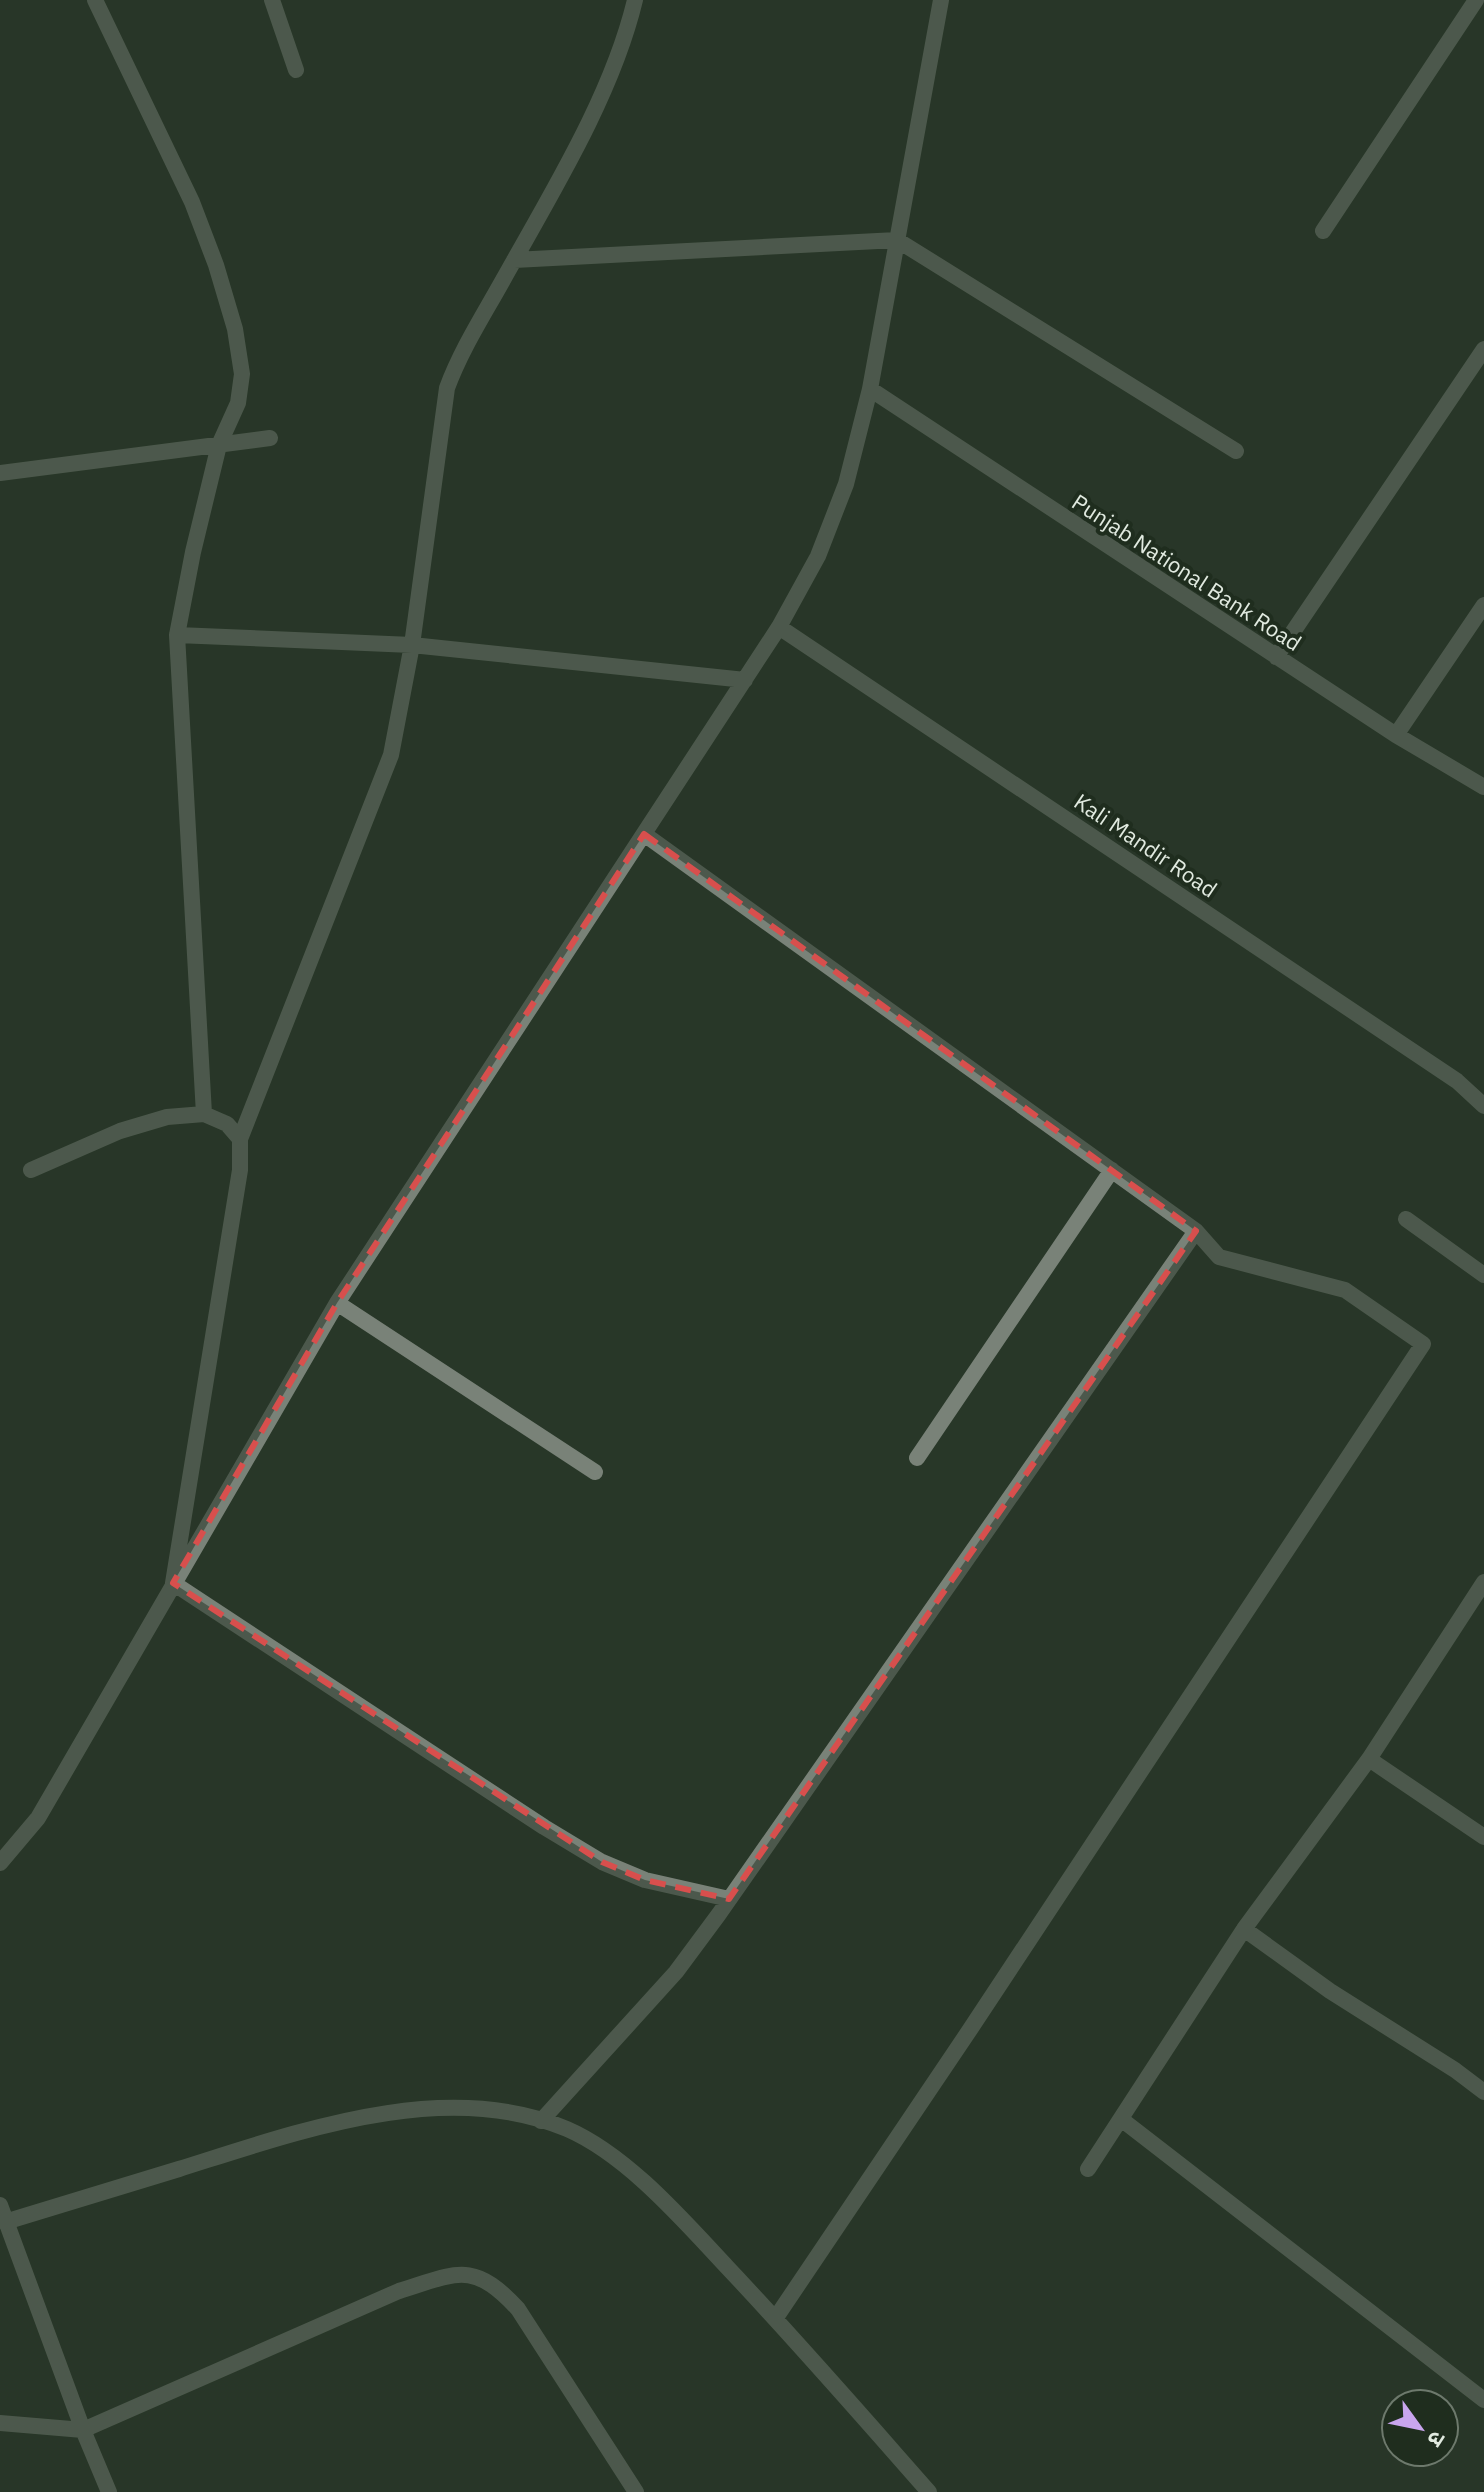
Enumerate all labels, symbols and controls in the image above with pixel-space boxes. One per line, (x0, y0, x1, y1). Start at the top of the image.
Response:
street label: Punjab National Bank Road (1067, 487, 1307, 657)
street label: Kali Mandir Road (1069, 786, 1223, 904)
north arrow (1380, 2388, 1460, 2468)
text: उ (1421, 2426, 1453, 2453)

